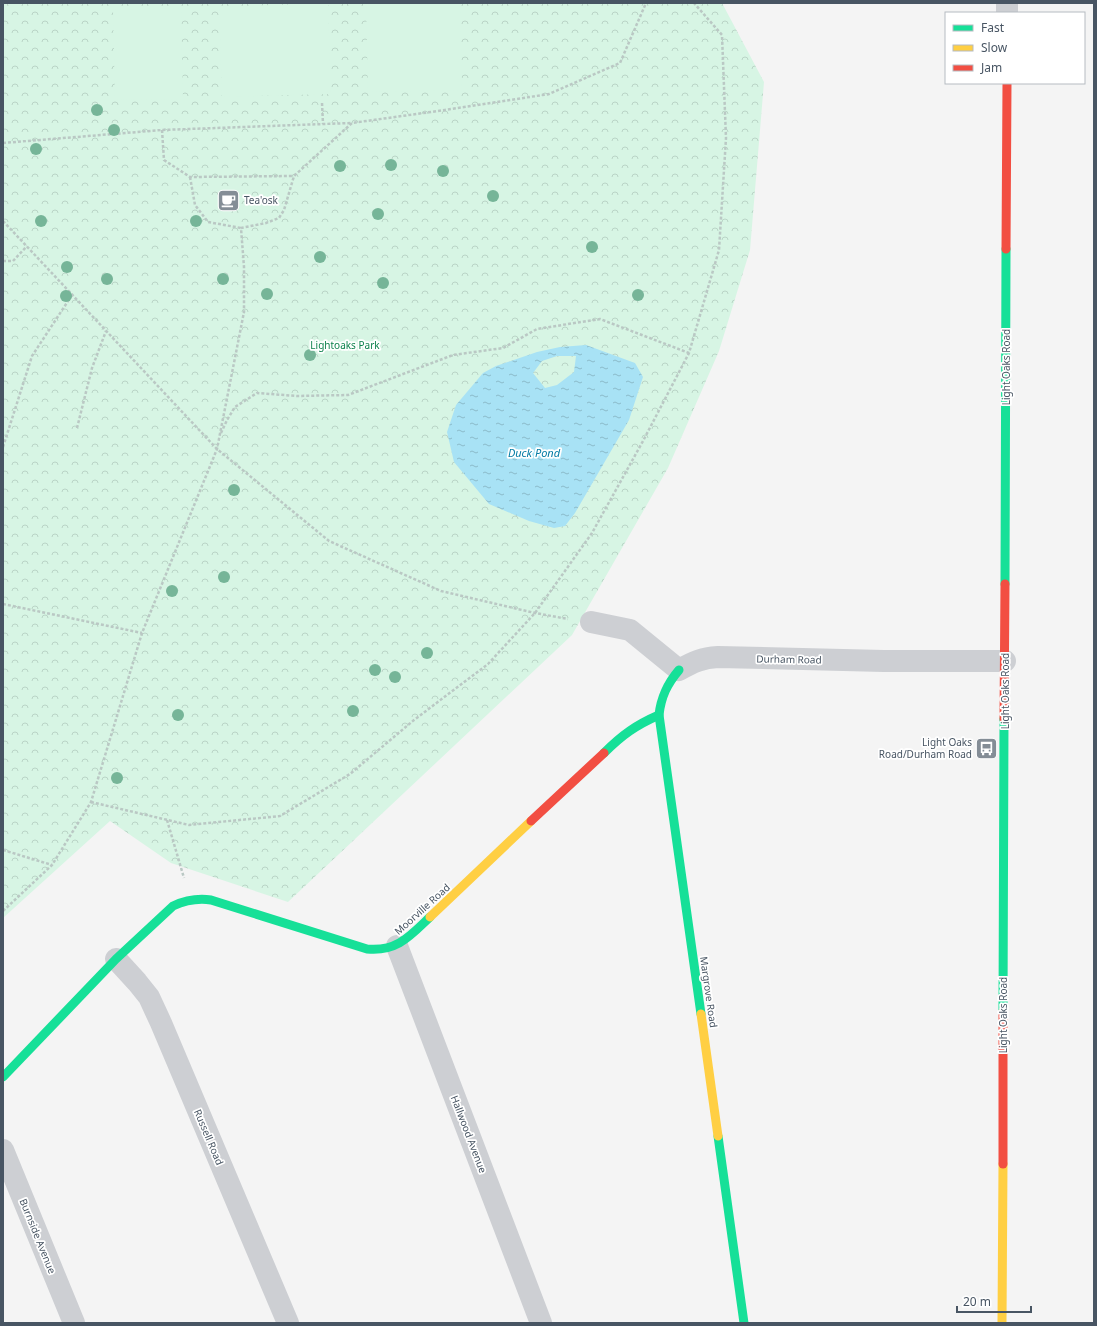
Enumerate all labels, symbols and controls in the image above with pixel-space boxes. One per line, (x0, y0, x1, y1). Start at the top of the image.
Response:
legend (945, 12, 1085, 84)
text: Fast (981, 19, 1005, 36)
text: Slow (981, 39, 1008, 56)
text: Jam (980, 59, 1002, 76)
cafe icon: Tea'osk (216, 187, 242, 213)
place label: Tea'osk (244, 193, 278, 207)
street label: Light Oaks Road (999, 329, 1013, 405)
park label: Lightoaks Park (310, 338, 380, 352)
water label: Duck Pond (508, 445, 561, 460)
street label: Durham Road (756, 651, 822, 667)
street label: Light Oaks Road (998, 653, 1012, 729)
place label: Light Oaks Road/Durham Road (879, 735, 972, 761)
bus stop icon: Light Oaks Road/Durham Road (974, 735, 1000, 761)
street label: Moorville Road (391, 880, 453, 938)
street label: Margrove Road (697, 955, 721, 1029)
street label: Light Oaks Road (996, 977, 1010, 1053)
street label: Hallwood Avenue (448, 1093, 490, 1175)
street label: Russell Road (191, 1107, 227, 1167)
street label: Burnside Avenue (17, 1196, 60, 1276)
scale bar (957, 1288, 1031, 1314)
text: 20 m (963, 1293, 991, 1310)

